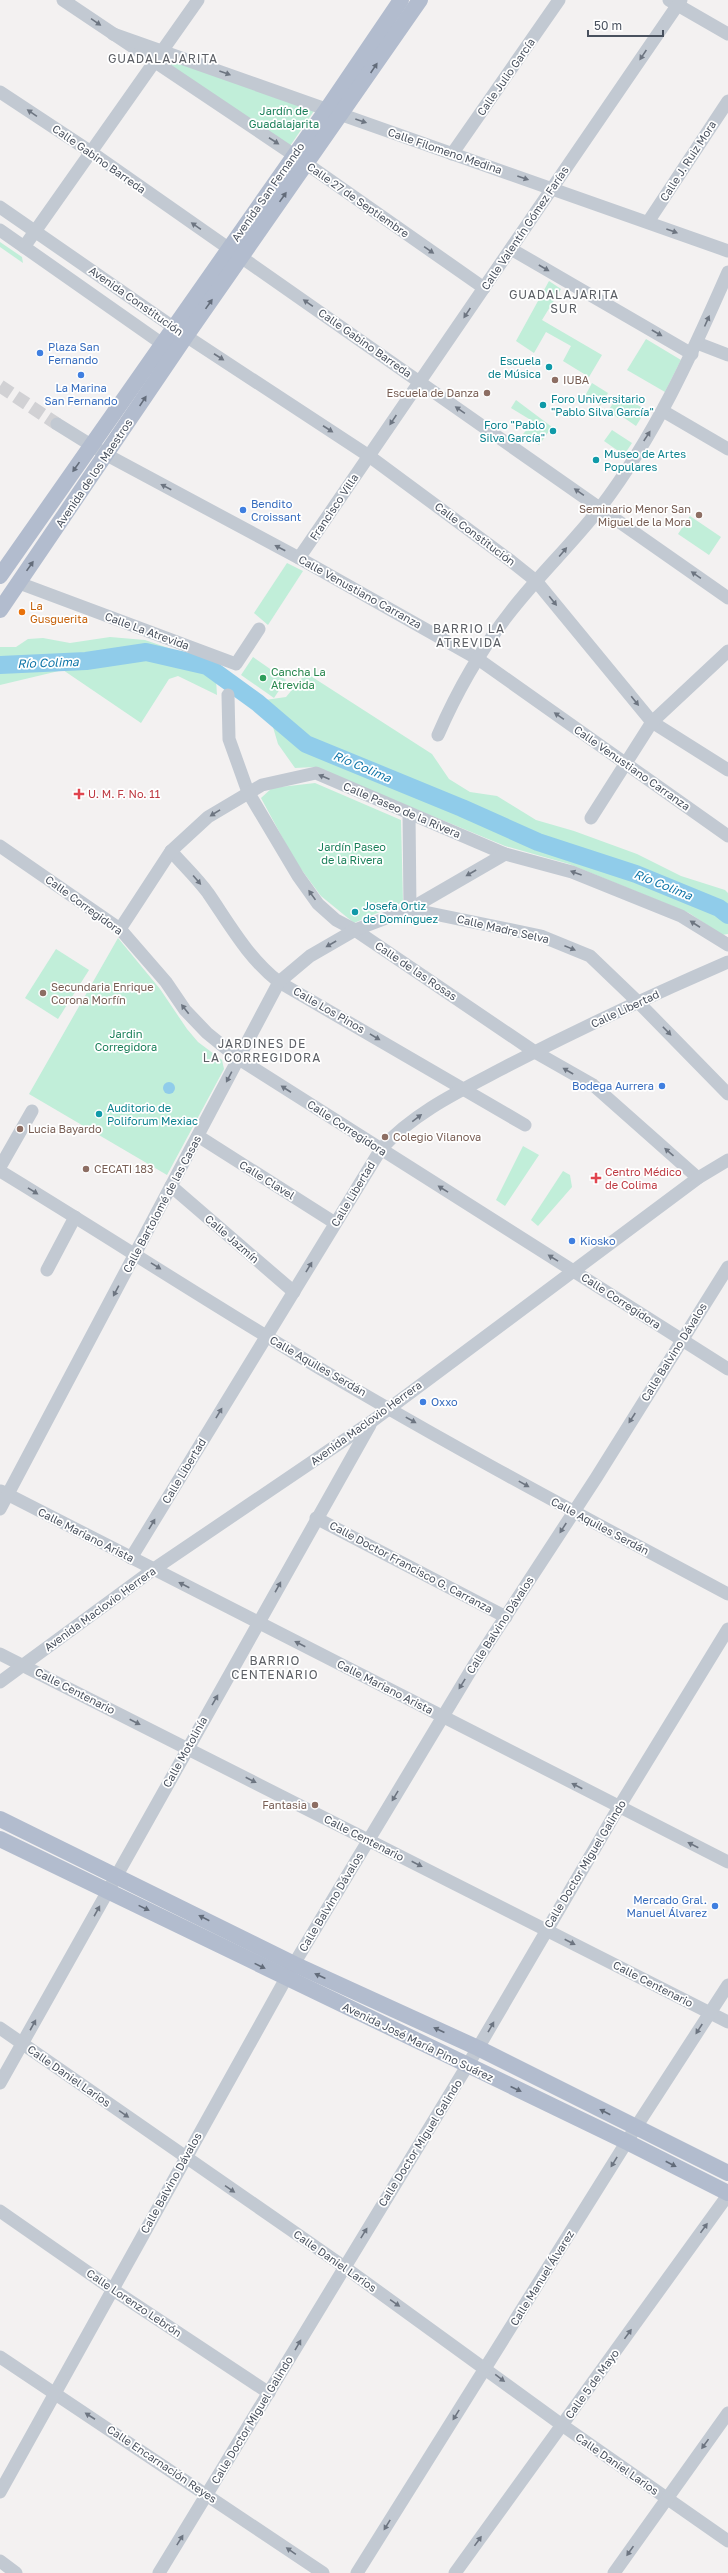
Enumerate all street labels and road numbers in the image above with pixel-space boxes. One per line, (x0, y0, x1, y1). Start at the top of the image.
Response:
street label: Calle Julio García (474, 35, 537, 118)
street label: Calle J. Ruiz Mora (657, 118, 718, 203)
street label: Calle Gabino Barreda (50, 121, 148, 196)
street label: Calle Filomeno Medina (386, 125, 504, 176)
street label: Avenida San Fernando (229, 140, 307, 244)
street label: Calle 27 de Septiembre (305, 159, 412, 240)
street label: Calle Valentín Gómez Farías (478, 163, 571, 292)
street label: Avenida Constitución (87, 263, 186, 338)
street label: Calle Gabino Barreda (316, 305, 414, 380)
street label: Avenida de los Maestros (52, 416, 135, 529)
street label: Francisco Villa (307, 471, 361, 542)
street label: Calle Constitución (433, 499, 518, 568)
street label: Calle Venustiano Carranza (296, 552, 424, 631)
street label: Calle La Atrevida (103, 609, 191, 652)
street label: Calle Venustiano Carranza (572, 722, 693, 813)
street label: Calle Paseo de la Rivera (342, 779, 463, 840)
street label: Calle Corregidora (43, 872, 125, 937)
street label: Calle Madre Selva (456, 912, 551, 945)
street label: Calle de las Rosas (373, 938, 460, 1003)
street label: Calle Los Pinos (291, 984, 367, 1035)
street label: Calle Libertad (589, 987, 661, 1030)
street label: Calle Corregidora (305, 1097, 389, 1158)
street label: Calle Bartolomé de las Casas (120, 1133, 203, 1275)
street label: Calle Clavel (237, 1157, 298, 1202)
street label: Calle Libertad (328, 1159, 377, 1229)
street label: Calle Jazmín (203, 1212, 262, 1266)
street label: Calle Corregidora (579, 1270, 663, 1331)
street label: Calle Balvino Dávalos (638, 1300, 709, 1403)
street label: Calle Aquiles Serdán (268, 1333, 369, 1398)
street label: Avenida Maclovio Herrera (308, 1378, 424, 1467)
street label: Calle Libertad (159, 1436, 208, 1506)
street label: Calle Aquiles Serdán (549, 1494, 651, 1557)
street label: Calle Mariano Arista (36, 1505, 136, 1564)
street label: Calle Doctor Francisco G. Carranza (328, 1518, 495, 1615)
street label: Avenida Maclovio Herrera (42, 1564, 158, 1653)
street label: Calle Balvino Dávalos (463, 1573, 536, 1676)
street label: Calle Mariano Arista (335, 1657, 435, 1716)
street label: Calle Centenario (33, 1665, 118, 1716)
street label: Calle Motolinía (160, 1714, 209, 1790)
street label: Calle Doctor Miguel Galindo (541, 1797, 628, 1930)
street label: Calle Centenario (322, 1812, 407, 1863)
street label: Calle Balvino Dávalos (296, 1850, 365, 1954)
street label: Calle Centenario (611, 1958, 696, 2009)
street label: Avenida José María Pino Suárez (341, 1999, 496, 2084)
street label: Calle Daniel Larios (25, 2042, 113, 2109)
street label: Calle Doctor Miguel Galindo (375, 2077, 464, 2209)
street label: Calle Balvino Dávalos (137, 2130, 204, 2236)
street label: Calle Daniel Larios (291, 2227, 379, 2294)
street label: Calle Manuel Álvarez (507, 2227, 576, 2328)
street label: Calle Lorenzo Lebrón (84, 2266, 184, 2339)
street label: Calle 5 de Mayo (562, 2346, 621, 2421)
street label: Calle Doctor Miguel Galindo (208, 2353, 295, 2486)
street label: Calle Encarnación Reyes (105, 2422, 220, 2505)
street label: Calle Daniel Larios (573, 2430, 661, 2497)

